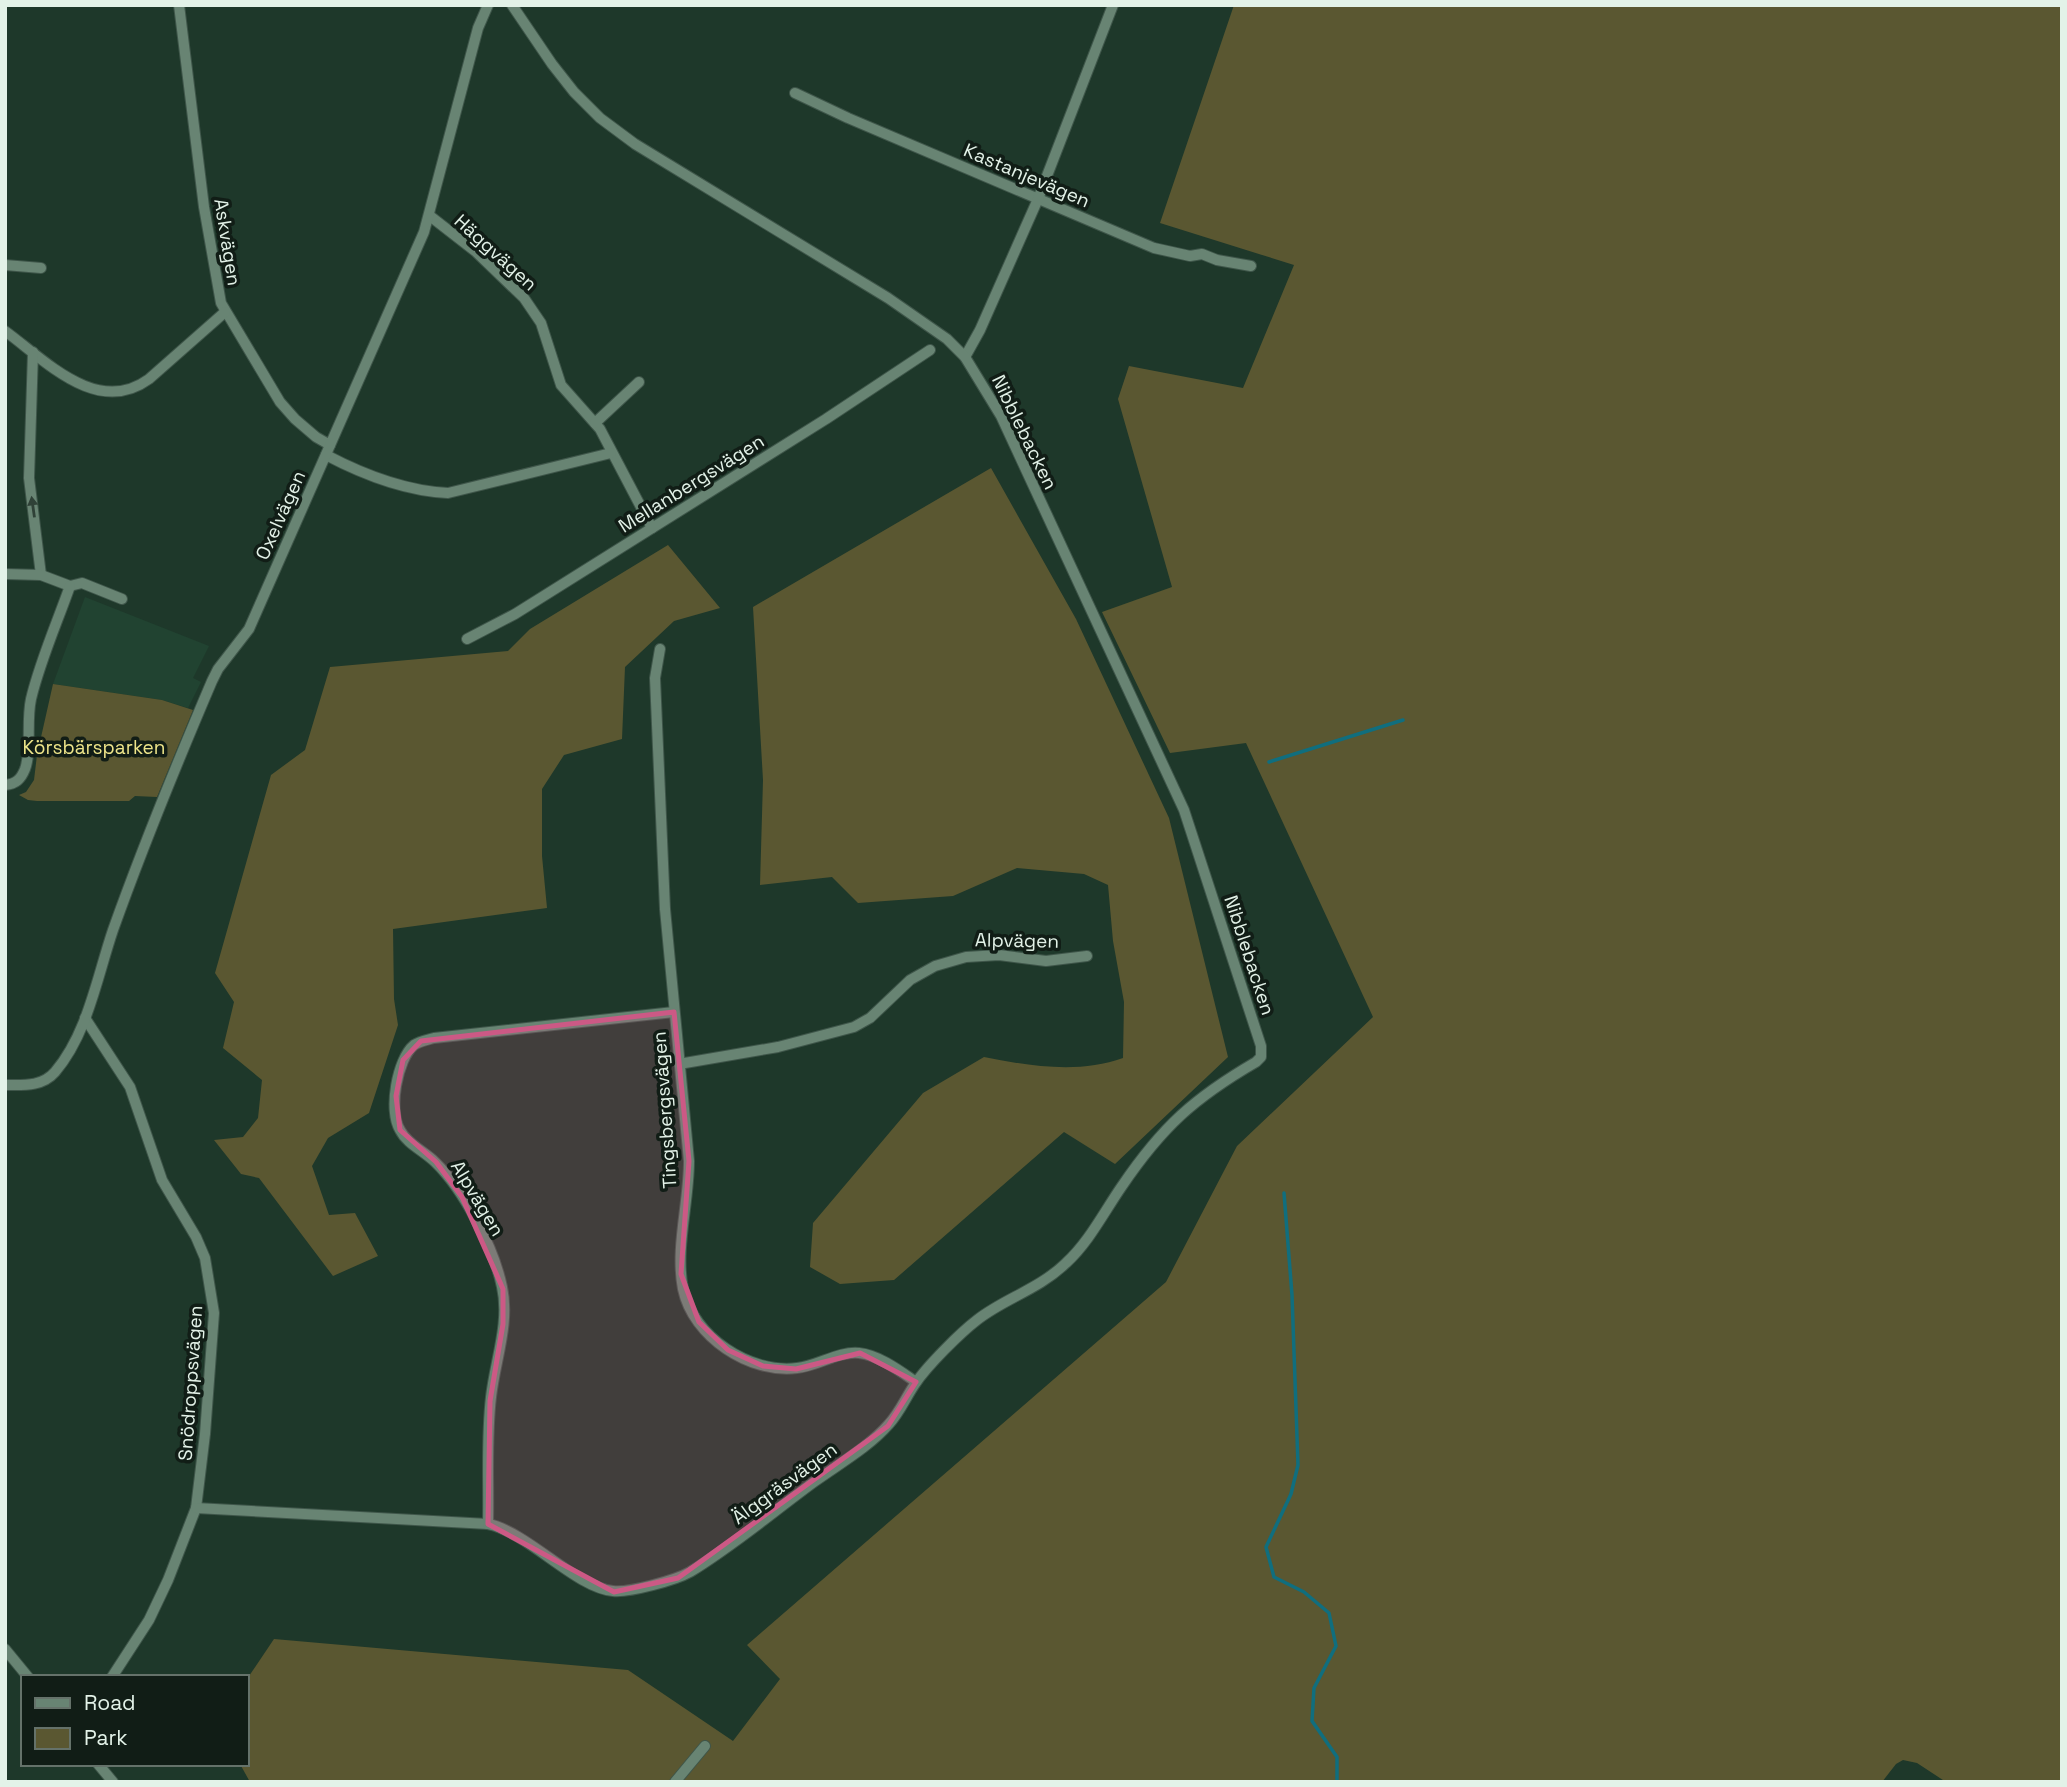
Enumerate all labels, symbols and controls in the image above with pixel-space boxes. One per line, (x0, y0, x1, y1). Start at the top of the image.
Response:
street label: Kastanjevägen (960, 138, 1094, 213)
street label: Askvägen (208, 197, 247, 287)
street label: Häggvägen (449, 209, 542, 296)
street label: Nibblebacken (986, 371, 1063, 494)
street label: Mellanbergsvägen (614, 428, 769, 538)
street label: Oxelvägen (250, 467, 311, 564)
one-way arrow (27, 496, 38, 518)
park label: Körsbärsparken (22, 735, 166, 760)
street label: Nibblebacken (1218, 892, 1281, 1018)
street label: Alpvägen (975, 927, 1059, 954)
street label: Tingsbergsvägen (647, 1031, 682, 1189)
street label: Alpvägen (445, 1156, 510, 1241)
street label: Snödroppsvägen (173, 1305, 208, 1462)
street label: Älggräsvägen (727, 1437, 842, 1530)
legend (21, 1675, 248, 1766)
text: Road (84, 1689, 136, 1716)
text: Park (84, 1724, 128, 1751)

